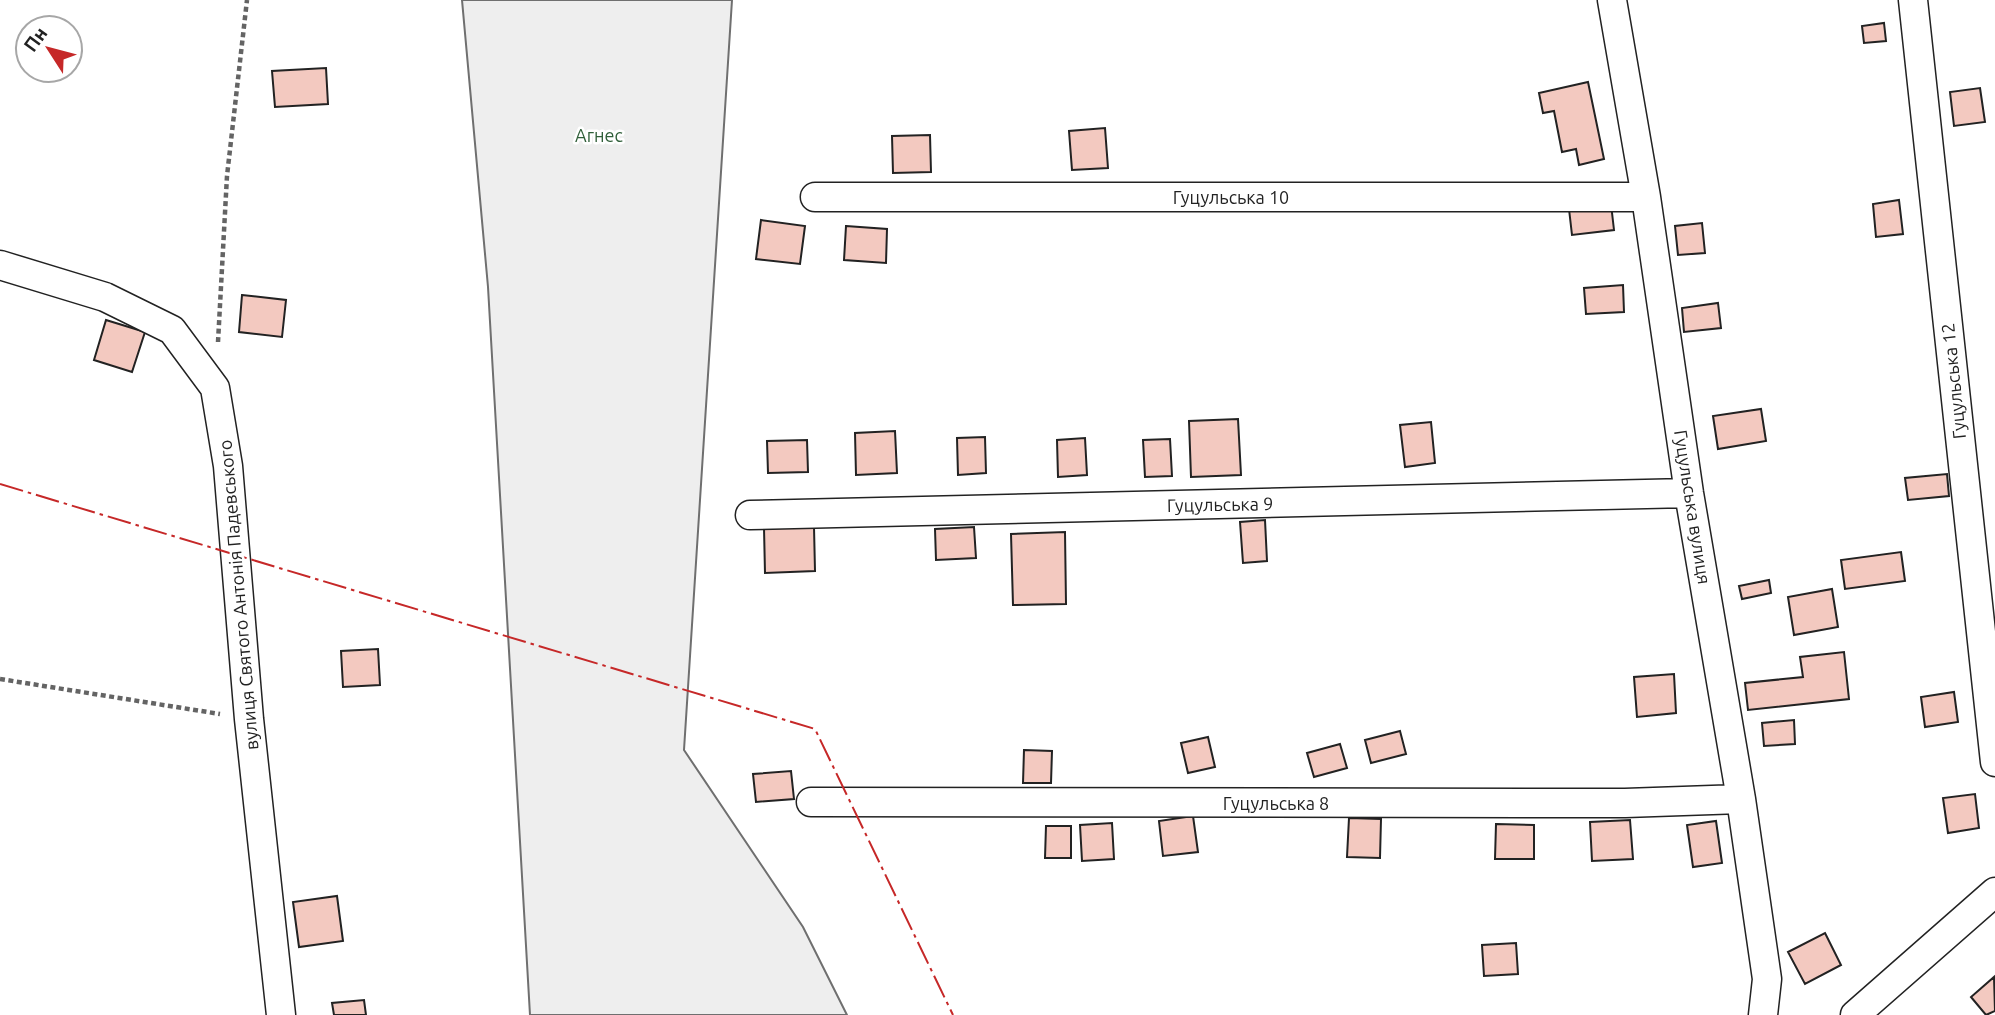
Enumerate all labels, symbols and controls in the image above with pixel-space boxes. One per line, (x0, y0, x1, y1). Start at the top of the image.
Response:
north arrow (14, 14, 84, 84)
text: Пн (19, 22, 51, 56)
park label: Агнес (575, 125, 623, 145)
street label: Гуцульська 10 (1173, 187, 1289, 207)
street label: Гуцульська 12 (1937, 322, 1969, 440)
street label: Гуцульська вулиця (1671, 428, 1715, 586)
street label: вулиця Святого Антонія Падевського (214, 439, 262, 751)
street label: Гуцульська 9 (1167, 493, 1273, 515)
street label: Гуцульська 8 (1223, 793, 1329, 813)

